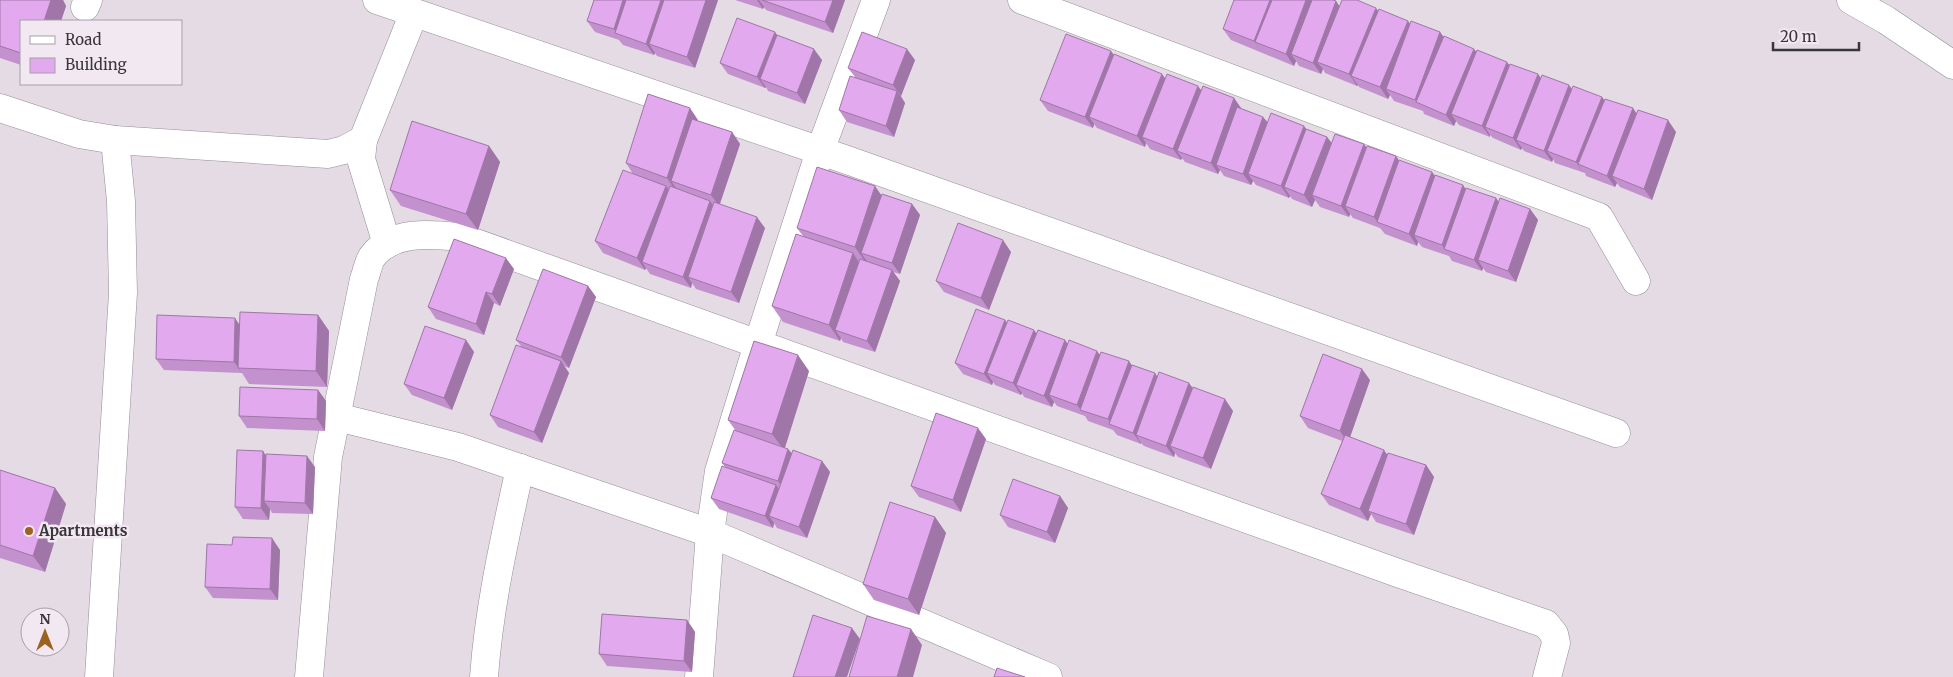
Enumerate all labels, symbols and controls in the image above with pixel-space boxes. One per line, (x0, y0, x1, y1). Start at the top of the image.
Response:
legend (20, 20, 182, 85)
scale bar (1773, 20, 1859, 52)
text: 20 m (1780, 27, 1817, 46)
text: Road (65, 30, 101, 49)
text: Building (65, 55, 127, 74)
place label: Apartments (38, 521, 128, 540)
marker: Apartments (23, 525, 35, 537)
north arrow (20, 607, 70, 657)
text: N (39, 610, 51, 628)

